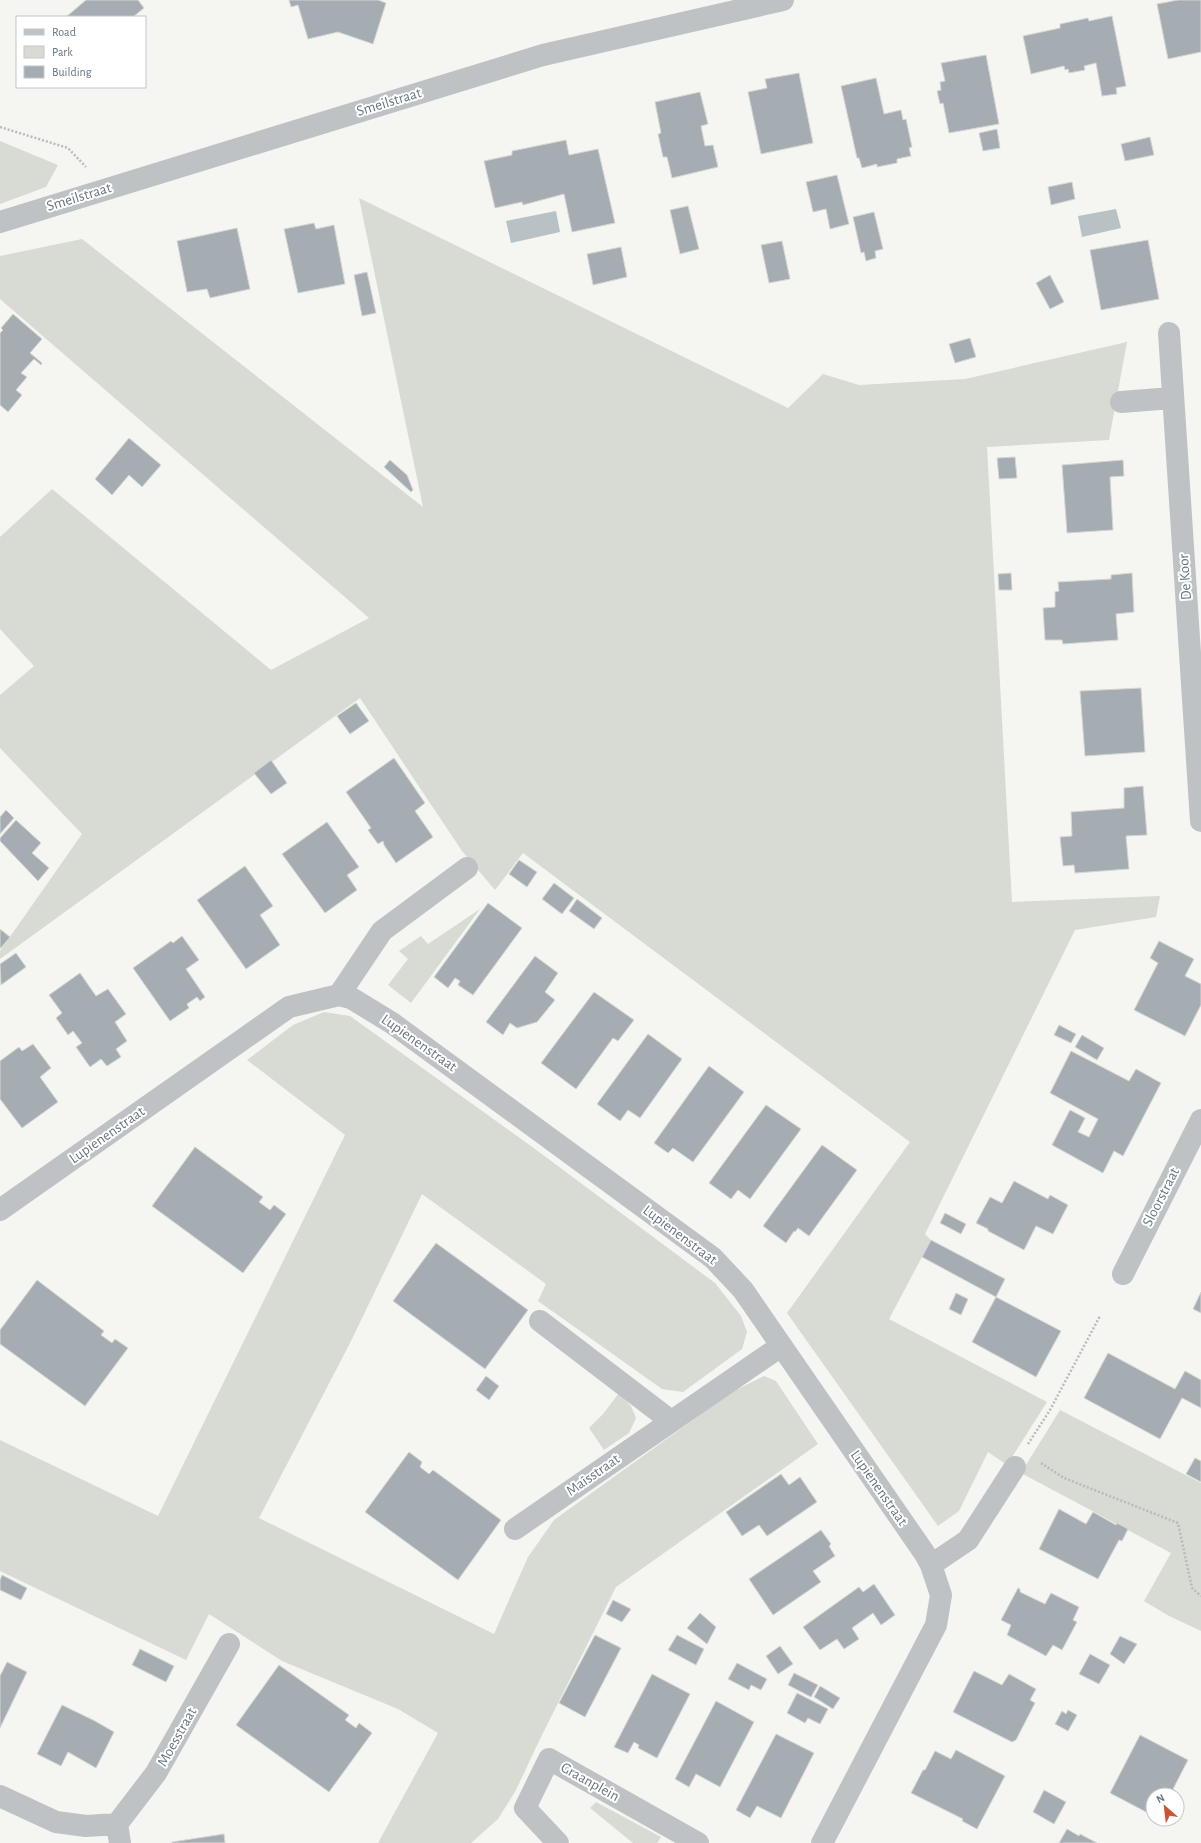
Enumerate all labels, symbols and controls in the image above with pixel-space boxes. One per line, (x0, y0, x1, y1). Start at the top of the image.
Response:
legend (16, 16, 146, 88)
text: Road (52, 26, 76, 38)
text: Park (52, 46, 73, 58)
text: Building (52, 66, 92, 78)
street label: Smeilstraat (355, 85, 423, 119)
street label: Smeilstraat (45, 180, 113, 214)
street label: De Koor (1176, 553, 1194, 601)
street label: Lupienenstraat (379, 1012, 460, 1075)
street label: Lupienenstraat (67, 1103, 148, 1166)
street label: Sloorstraat (1140, 1165, 1182, 1229)
street label: Lupienenstraat (640, 1202, 720, 1268)
street label: Lupienenstraat (848, 1448, 911, 1529)
street label: Maïsstraat (564, 1451, 623, 1499)
street label: Moesstraat (155, 1705, 199, 1769)
street label: Graanplein (558, 1760, 622, 1804)
north arrow (1145, 1787, 1185, 1827)
text: N (1155, 1792, 1167, 1805)

